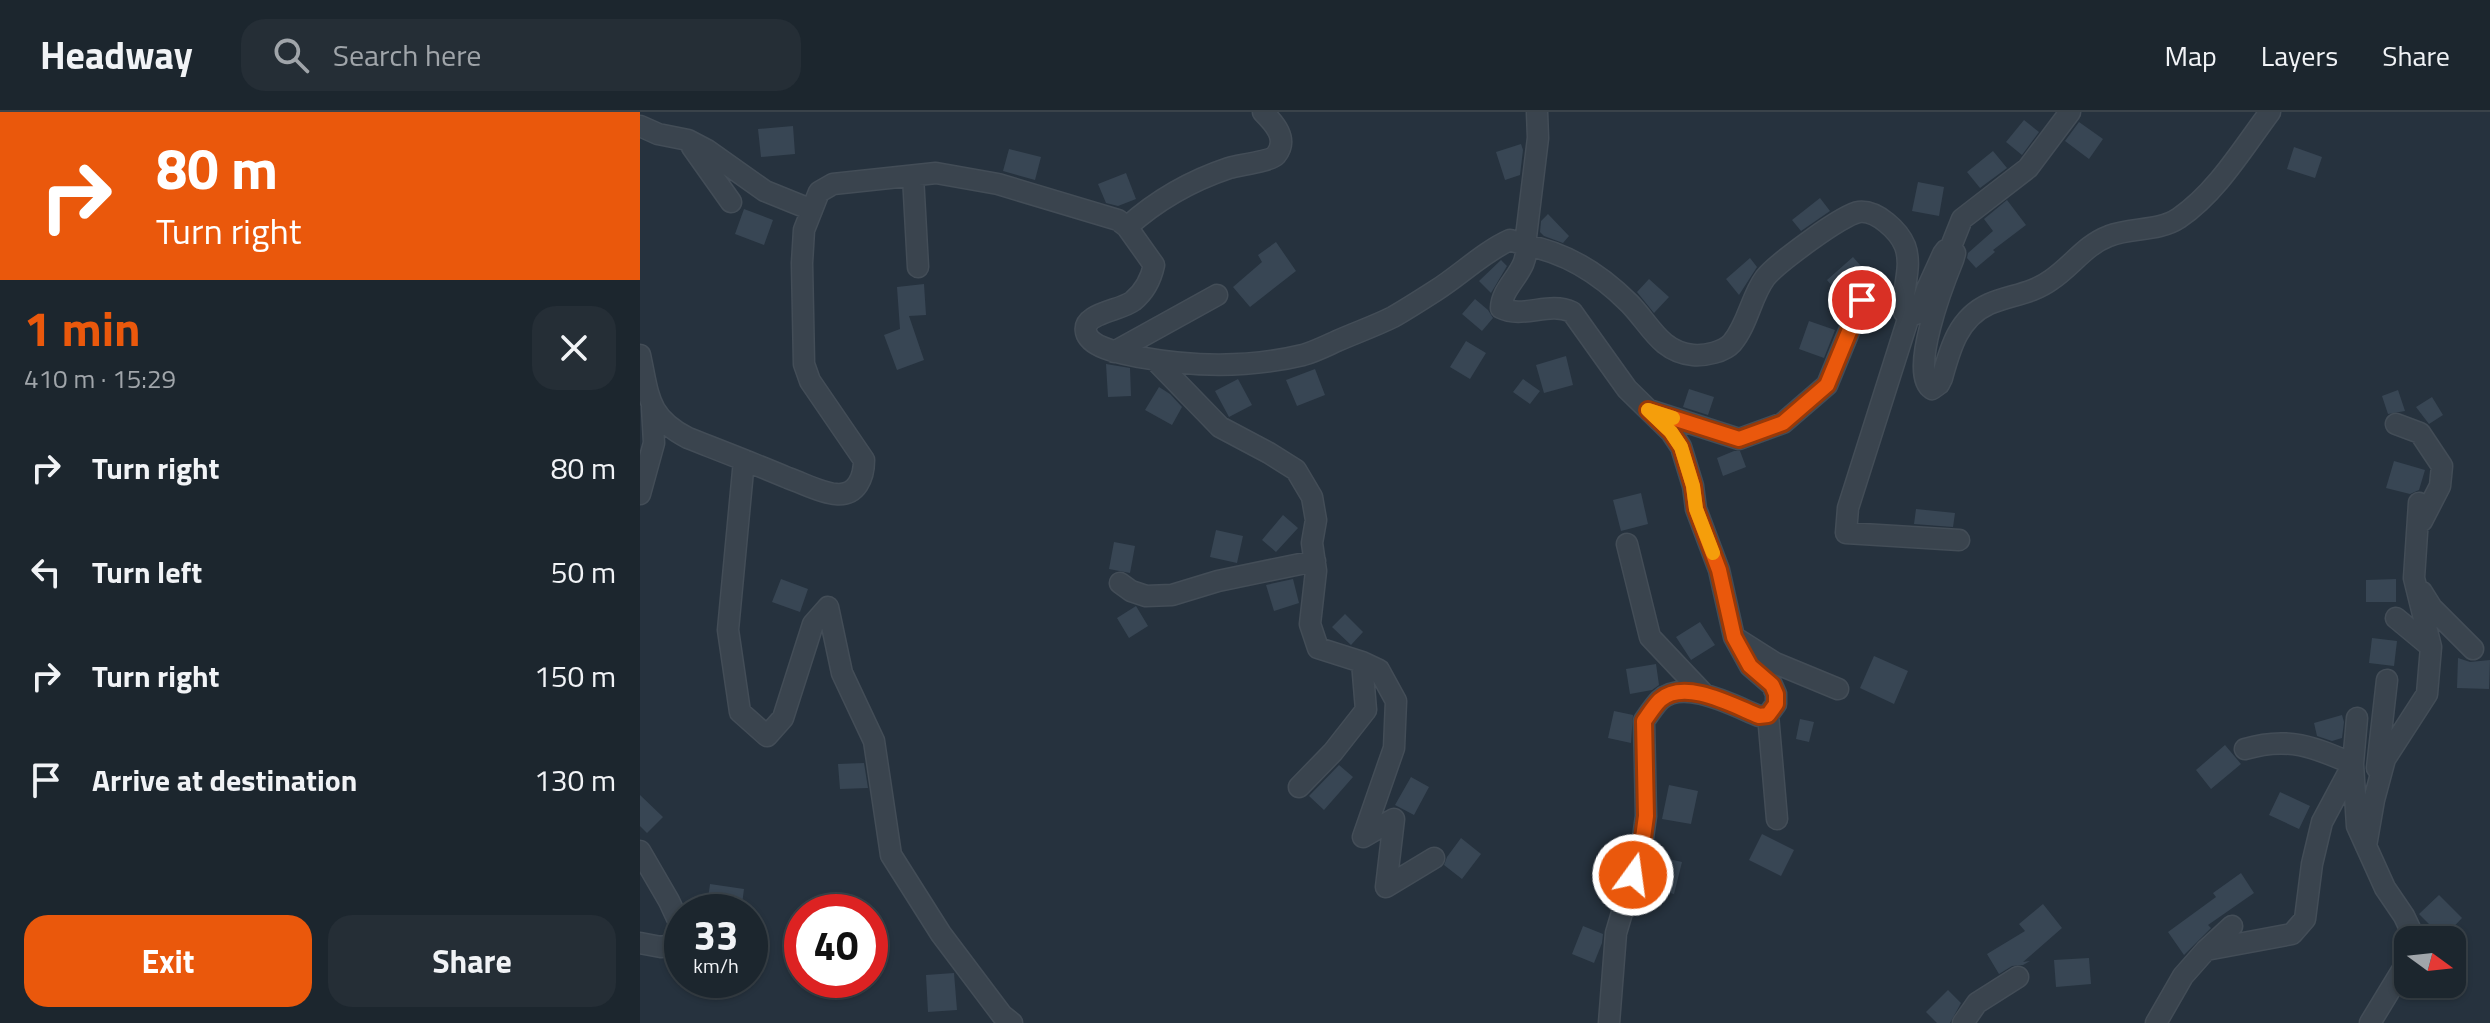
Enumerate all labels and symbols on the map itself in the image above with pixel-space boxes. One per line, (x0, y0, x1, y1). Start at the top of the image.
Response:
pin (1828, 266, 1896, 334)
position arrow (1591, 833, 1675, 917)
speed limit sign: 40 (784, 894, 888, 998)
north arrow (2394, 926, 2466, 998)

